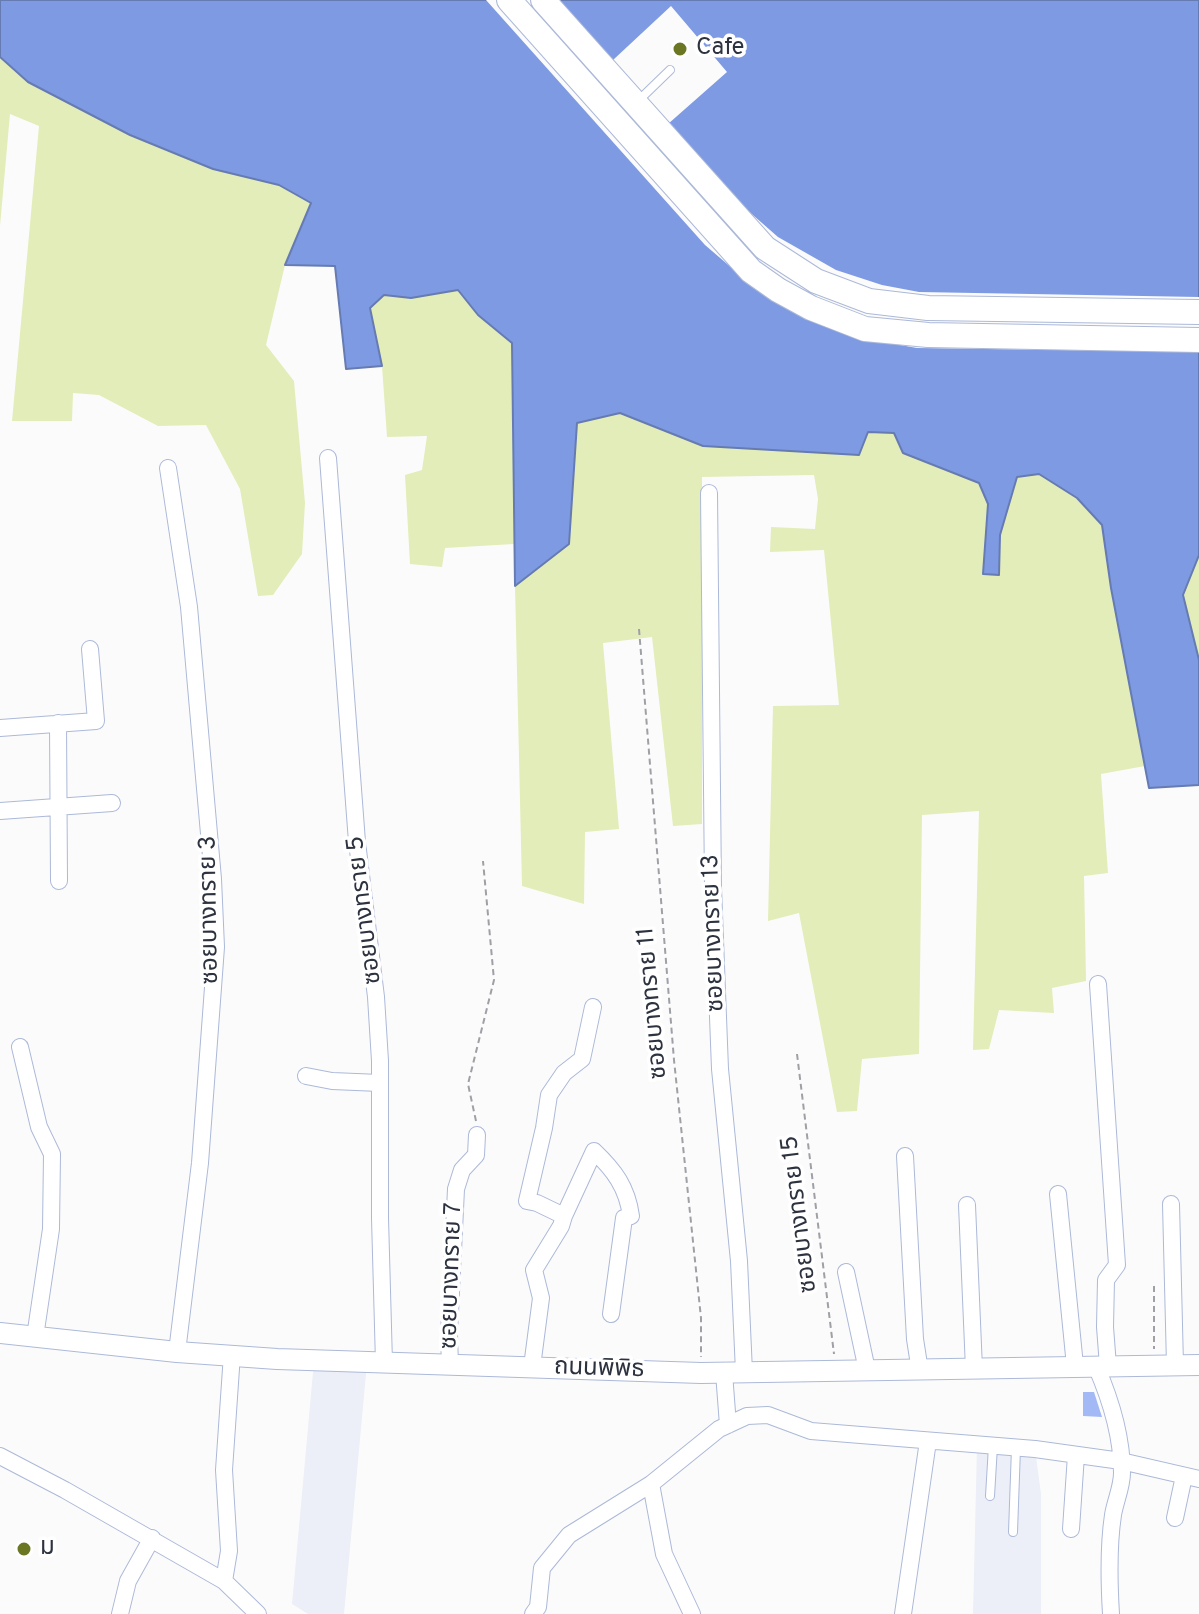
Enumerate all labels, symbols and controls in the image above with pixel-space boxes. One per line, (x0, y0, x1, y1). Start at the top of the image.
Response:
place label: Cafe (696, 35, 744, 63)
marker: Cafe (671, 40, 689, 58)
street label: ซอยบางทราย 5 (343, 834, 389, 986)
street label: ซอยบางทราย 3 (195, 835, 227, 985)
street label: ซอยบางทราย 13 (698, 854, 732, 1012)
street label: ซอยบางทราย 11 (633, 926, 675, 1080)
street label: ซอยบางทราย 15 (777, 1134, 825, 1294)
street label: ซอยบางทราย 7 (436, 1202, 470, 1350)
street label: ถนนพิพิธ (553, 1354, 645, 1386)
place label: ม (40, 1535, 55, 1563)
marker: ม (15, 1540, 33, 1558)

